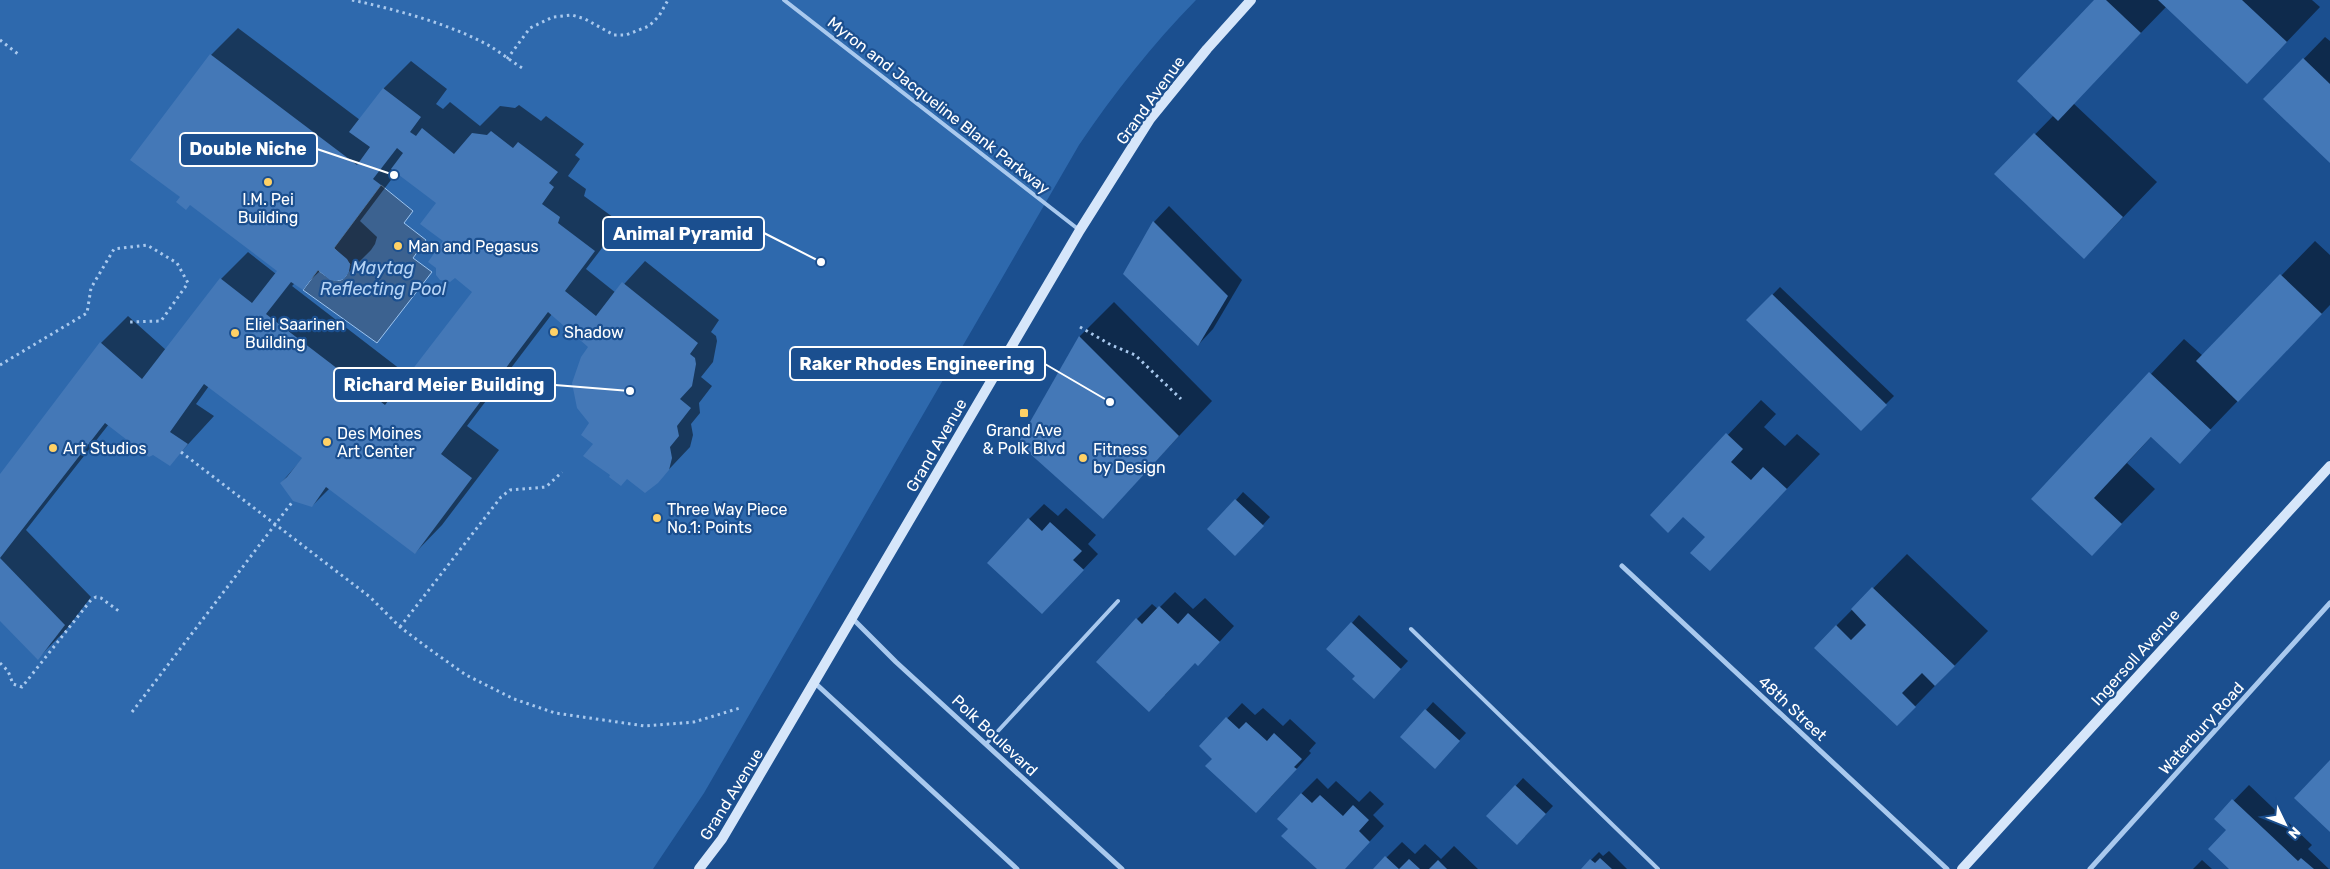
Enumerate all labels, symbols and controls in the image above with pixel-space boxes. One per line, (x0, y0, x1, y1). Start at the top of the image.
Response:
street label: Myron and Jacqueline Blank Parkway (824, 13, 1054, 198)
street label: Grand Avenue (1112, 52, 1189, 148)
callout: Double Niche (180, 133, 317, 166)
text: Double Niche (189, 138, 307, 160)
marker: I.M. Pei Building (262, 176, 274, 188)
place label: I.M. Pei Building (238, 190, 298, 227)
callout: Animal Pyramid (603, 217, 764, 250)
text: Animal Pyramid (613, 223, 753, 245)
place label: Man and Pegasus (408, 237, 539, 256)
marker: Man and Pegasus (392, 240, 404, 252)
water label: Maytag Reflecting Pool (320, 257, 447, 300)
place label: Eliel Saarinen Building (245, 315, 345, 352)
place label: Shadow (564, 323, 624, 342)
marker: Shadow (548, 326, 560, 338)
marker: Eliel Saarinen Building (229, 327, 241, 339)
callout: Raker Rhodes Engineering (790, 347, 1045, 380)
text: Raker Rhodes Engineering (799, 353, 1035, 375)
callout: Richard Meier Building (334, 368, 555, 401)
text: Richard Meier Building (344, 374, 544, 396)
street label: Grand Avenue (902, 395, 971, 495)
marker: Grand Ave & Polk Blvd (1018, 407, 1030, 419)
place label: Grand Ave & Polk Blvd (983, 421, 1065, 458)
place label: Des Moines Art Center (337, 424, 422, 461)
marker: Des Moines Art Center (321, 436, 333, 448)
place label: Art Studios (63, 439, 147, 458)
place label: Fitness by Design (1093, 440, 1166, 477)
marker: Art Studios (47, 442, 59, 454)
marker: Fitness by Design (1077, 452, 1089, 464)
place label: Three Way Piece No.1: Points (667, 500, 788, 537)
marker: Three Way Piece No.1: Points (651, 512, 663, 524)
street label: Ingersoll Avenue (2087, 605, 2184, 710)
street label: 48th Street (1755, 672, 1831, 745)
street label: Waterbury Road (2155, 678, 2248, 779)
street label: Polk Boulevard (948, 691, 1041, 780)
street label: Grand Avenue (696, 745, 767, 844)
north arrow (2260, 799, 2310, 849)
text: N (2284, 823, 2304, 842)

